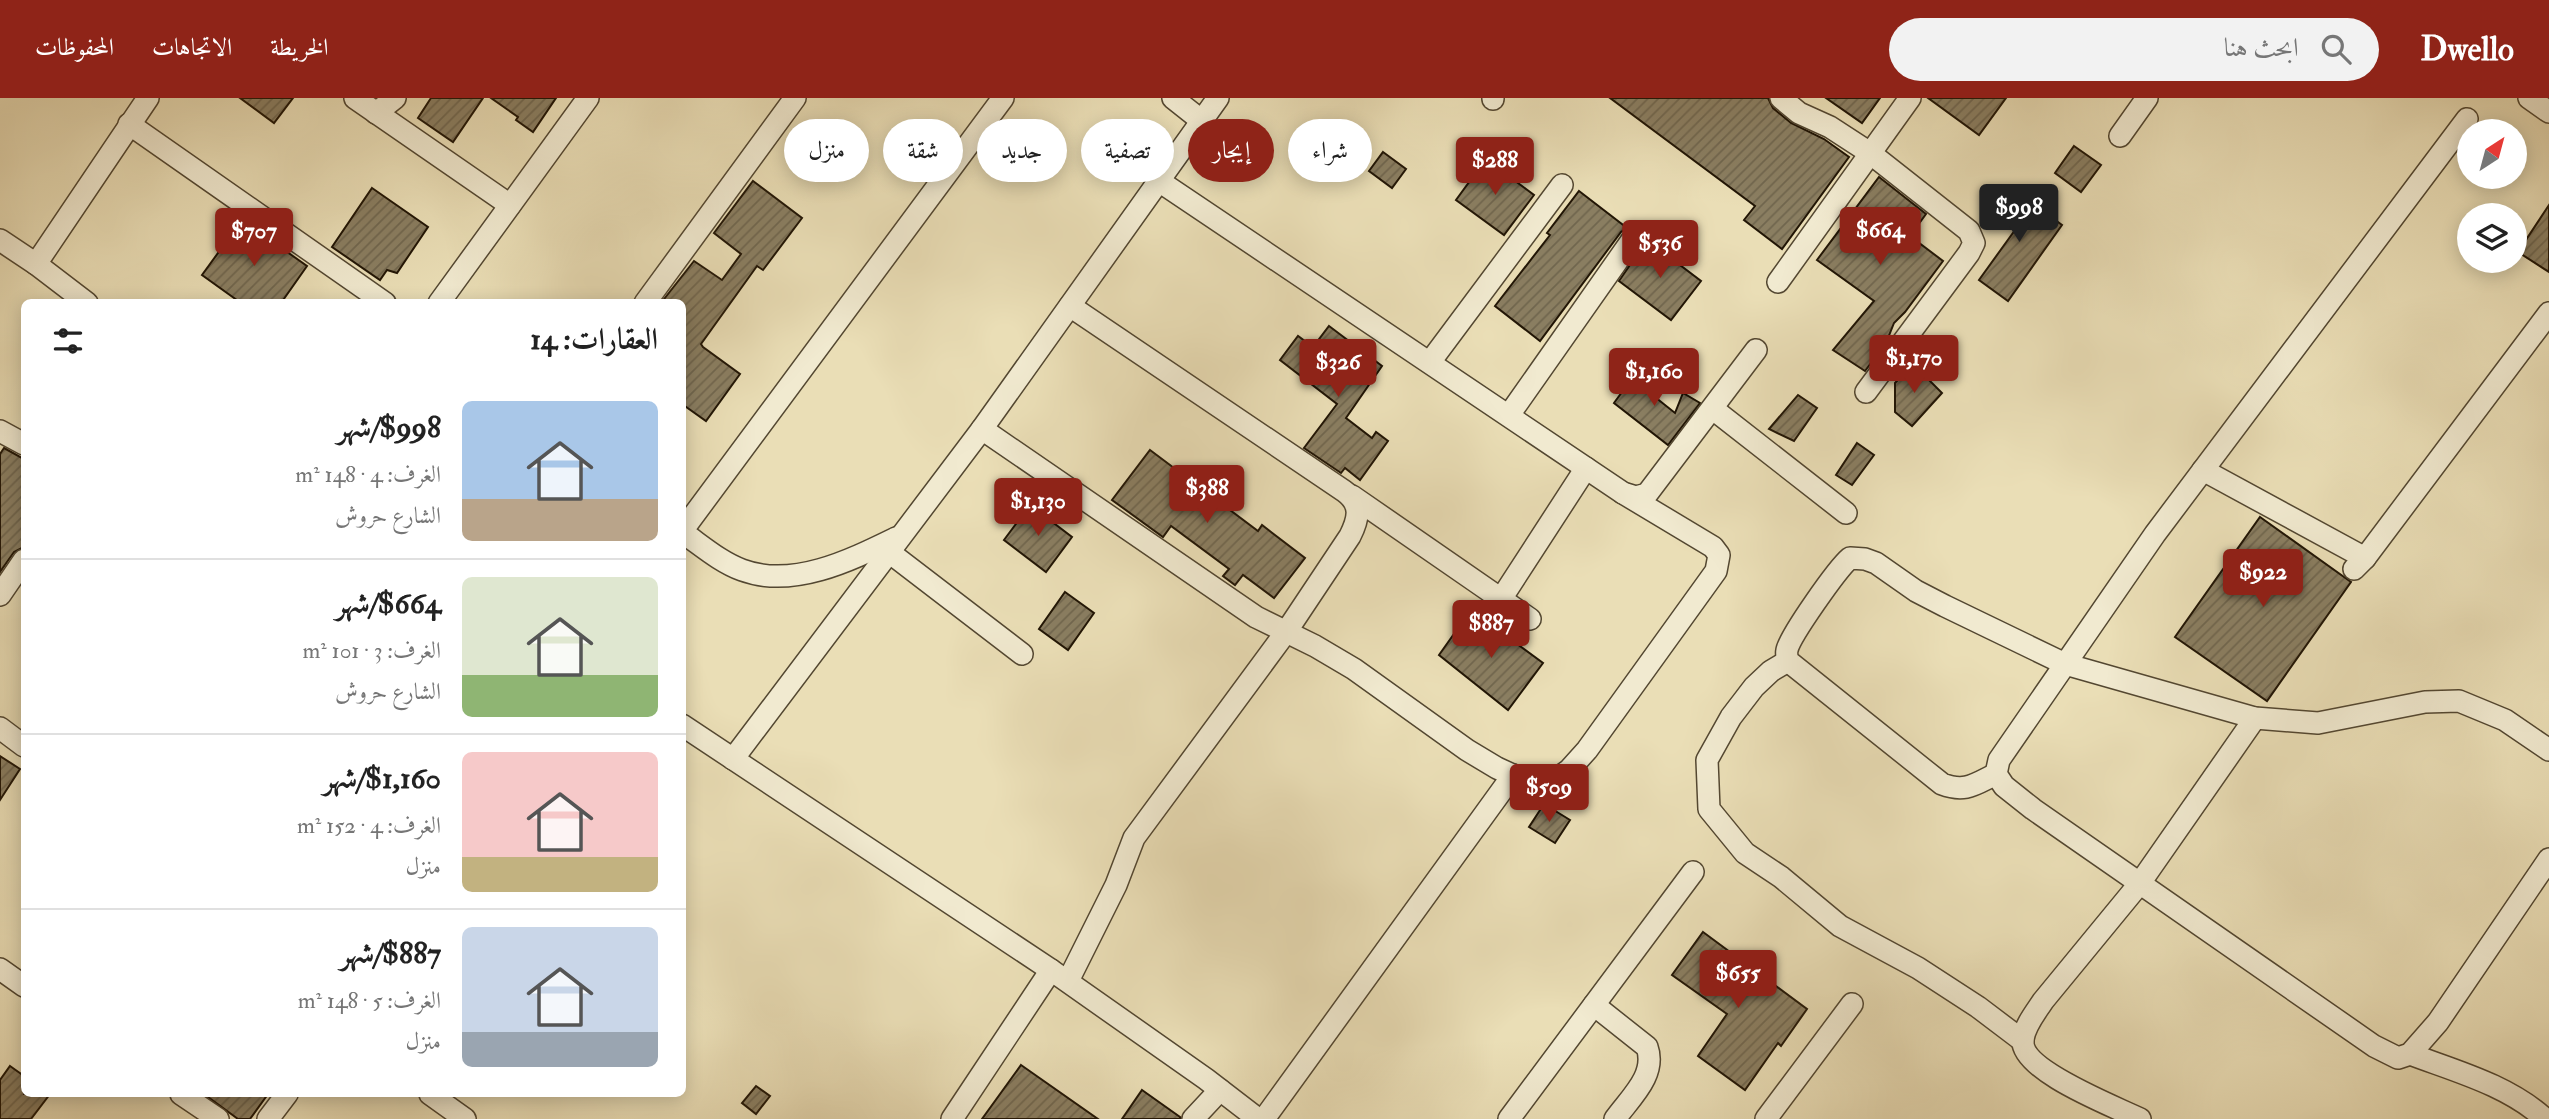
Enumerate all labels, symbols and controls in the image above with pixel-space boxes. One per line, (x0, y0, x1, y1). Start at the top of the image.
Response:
search box (1889, 18, 2379, 81)
text: Dwello (2421, 29, 2514, 70)
icon: search (2317, 30, 2355, 68)
text: المحفوظات (35, 32, 114, 63)
text: الاتجاهات (152, 32, 232, 63)
text: الخريطة (270, 32, 329, 63)
text: ابحث هنا (2224, 32, 2299, 64)
chip: منزل (784, 119, 869, 182)
chip: شقة (883, 119, 963, 182)
chip: جديد (977, 119, 1067, 182)
chip: تصفية (1081, 119, 1174, 182)
chip: إيجار (1188, 119, 1274, 182)
chip: شراء (1288, 119, 1372, 182)
north arrow (2457, 119, 2527, 189)
map controls (2457, 119, 2527, 273)
pin: $288 (1454, 138, 1536, 197)
text: $288 (1472, 145, 1518, 174)
pin: $998 (1978, 184, 2060, 244)
text: $998 (1995, 192, 2043, 221)
button: layers (2457, 203, 2527, 273)
pin: $707 (213, 208, 295, 268)
pin: $664 (1839, 208, 1921, 267)
text: $664 (1856, 215, 1904, 244)
text: $707 (231, 216, 277, 245)
pin: $536 (1619, 220, 1701, 280)
text: $536 (1638, 228, 1682, 257)
text: العقارات: 14 (530, 321, 658, 358)
icon: filters (49, 322, 87, 360)
pin: $1,170 (1857, 336, 1971, 395)
pin: $326 (1297, 340, 1379, 399)
text: $1,170 (1885, 343, 1943, 372)
text: $326 (1315, 347, 1361, 376)
pin: $1,160 (1597, 348, 1711, 408)
text: $1,160 (1625, 356, 1683, 385)
text: $998/شهر (337, 409, 441, 446)
icon: home (518, 429, 602, 513)
text: الغرف: 4 · 148 m² (295, 460, 441, 489)
pin: $388 (1166, 466, 1248, 525)
text: $388 (1185, 473, 1229, 502)
pin: $1,130 (981, 478, 1095, 538)
text: $1,130 (1010, 486, 1066, 515)
text: الشارع حروش (335, 501, 441, 530)
pin: $922 (2222, 550, 2304, 609)
text: $922 (2239, 557, 2287, 586)
text: $664/شهر (335, 585, 441, 622)
pin: $887 (1450, 601, 1532, 660)
icon: home (518, 605, 602, 689)
text: $887 (1468, 608, 1514, 637)
text: الغرف: 3 · 101 m² (302, 636, 441, 665)
text: الشارع حروش (335, 677, 441, 706)
text: $1,160/شهر (323, 760, 441, 797)
pin: $509 (1508, 764, 1590, 824)
text: $509 (1526, 772, 1572, 801)
icon: home (518, 780, 602, 864)
text: الغرف: 4 · 152 m² (297, 811, 441, 840)
text: منزل (406, 852, 441, 881)
text: $887/شهر (340, 935, 441, 972)
pin: $655 (1697, 950, 1779, 1010)
icon: home (518, 955, 602, 1039)
text: $655 (1716, 958, 1760, 987)
text: الغرف: 5 · 148 m² (298, 986, 441, 1015)
text: منزل (406, 1027, 441, 1056)

